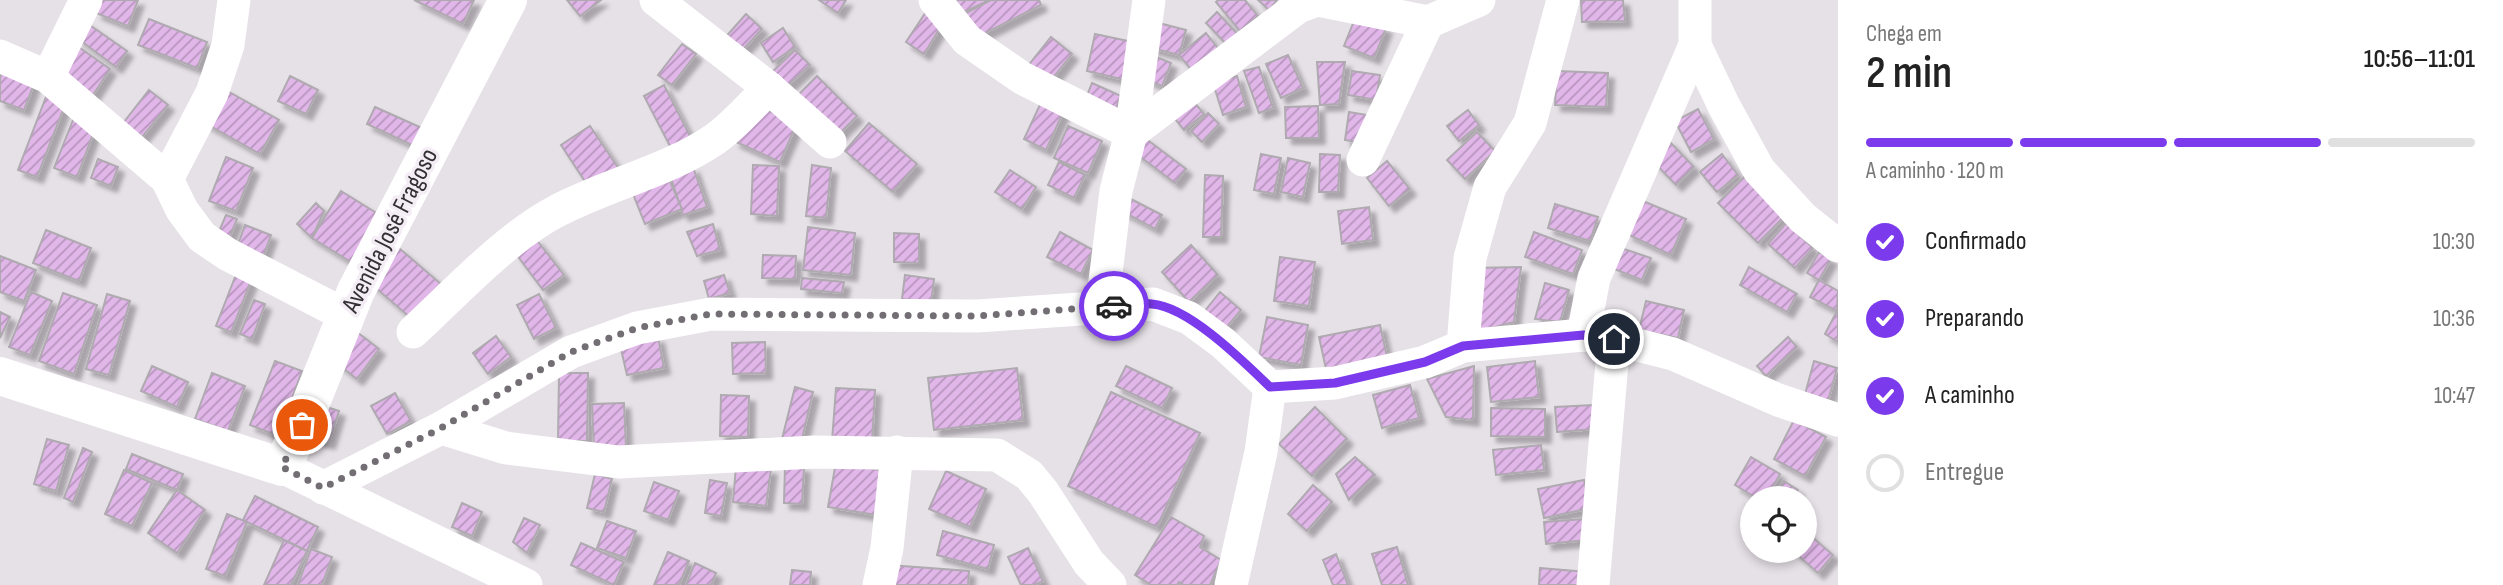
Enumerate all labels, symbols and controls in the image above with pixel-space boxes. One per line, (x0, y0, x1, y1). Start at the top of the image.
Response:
text: Chega em (1866, 20, 1942, 48)
text: 10:56–11:01 (2364, 44, 2475, 75)
text: 2 min (1866, 46, 1952, 101)
street label: Avenida José Fragoso (335, 143, 445, 319)
text: A caminho · 120 m (1866, 157, 2004, 185)
icon: check (1866, 223, 1904, 261)
text: Confirmado (1925, 226, 2026, 257)
text: 10:30 (2433, 228, 2475, 256)
courier (1079, 271, 1149, 341)
icon: car (1095, 287, 1133, 325)
icon: check (1866, 300, 1904, 338)
text: Preparando (1925, 303, 2024, 334)
text: 10:36 (2433, 305, 2475, 333)
pin (1584, 309, 1644, 369)
icon: home (1595, 320, 1633, 358)
icon: check (1866, 377, 1904, 415)
text: A caminho (1925, 380, 2015, 411)
text: 10:47 (2434, 382, 2475, 410)
pin (272, 395, 332, 455)
icon: bag (283, 406, 321, 444)
text: Entregue (1925, 457, 2004, 488)
map controls (1740, 486, 1817, 563)
button: locate (1740, 486, 1817, 563)

